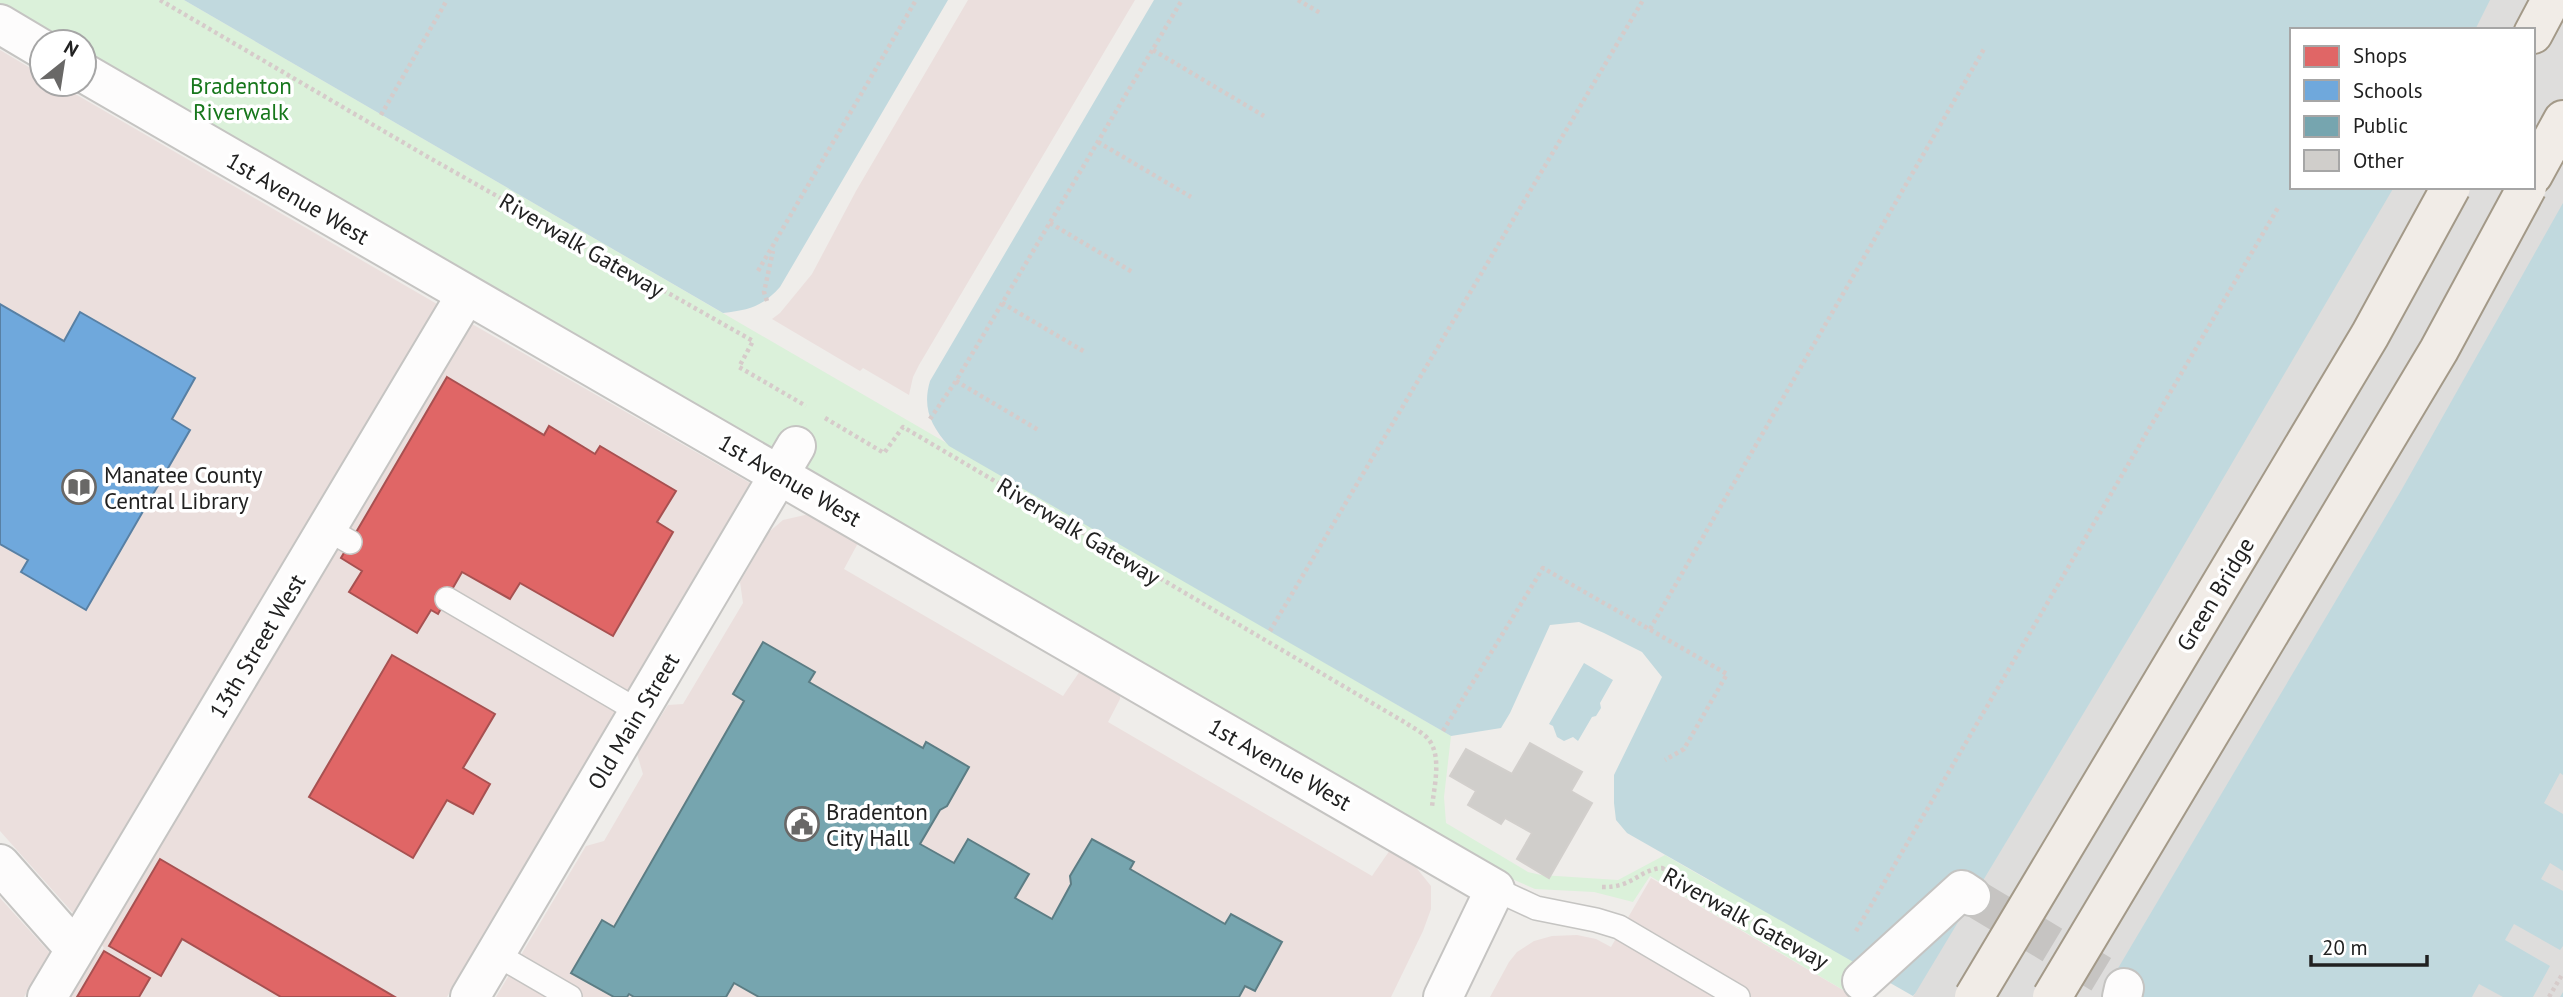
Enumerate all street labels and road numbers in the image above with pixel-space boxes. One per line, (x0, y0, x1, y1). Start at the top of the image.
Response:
street label: 1st Avenue West (221, 145, 375, 251)
street label: Riverwalk Gateway (495, 186, 670, 304)
street label: 1st Avenue West (713, 427, 867, 533)
street label: Riverwalk Gateway (992, 471, 1166, 591)
street label: Green Bridge (2170, 532, 2260, 656)
street label: 13th Street West (203, 568, 312, 723)
street label: Old Main Street (581, 647, 685, 795)
street label: 1st Avenue West (1203, 711, 1357, 817)
street label: Riverwalk Gateway (1658, 860, 1834, 976)

